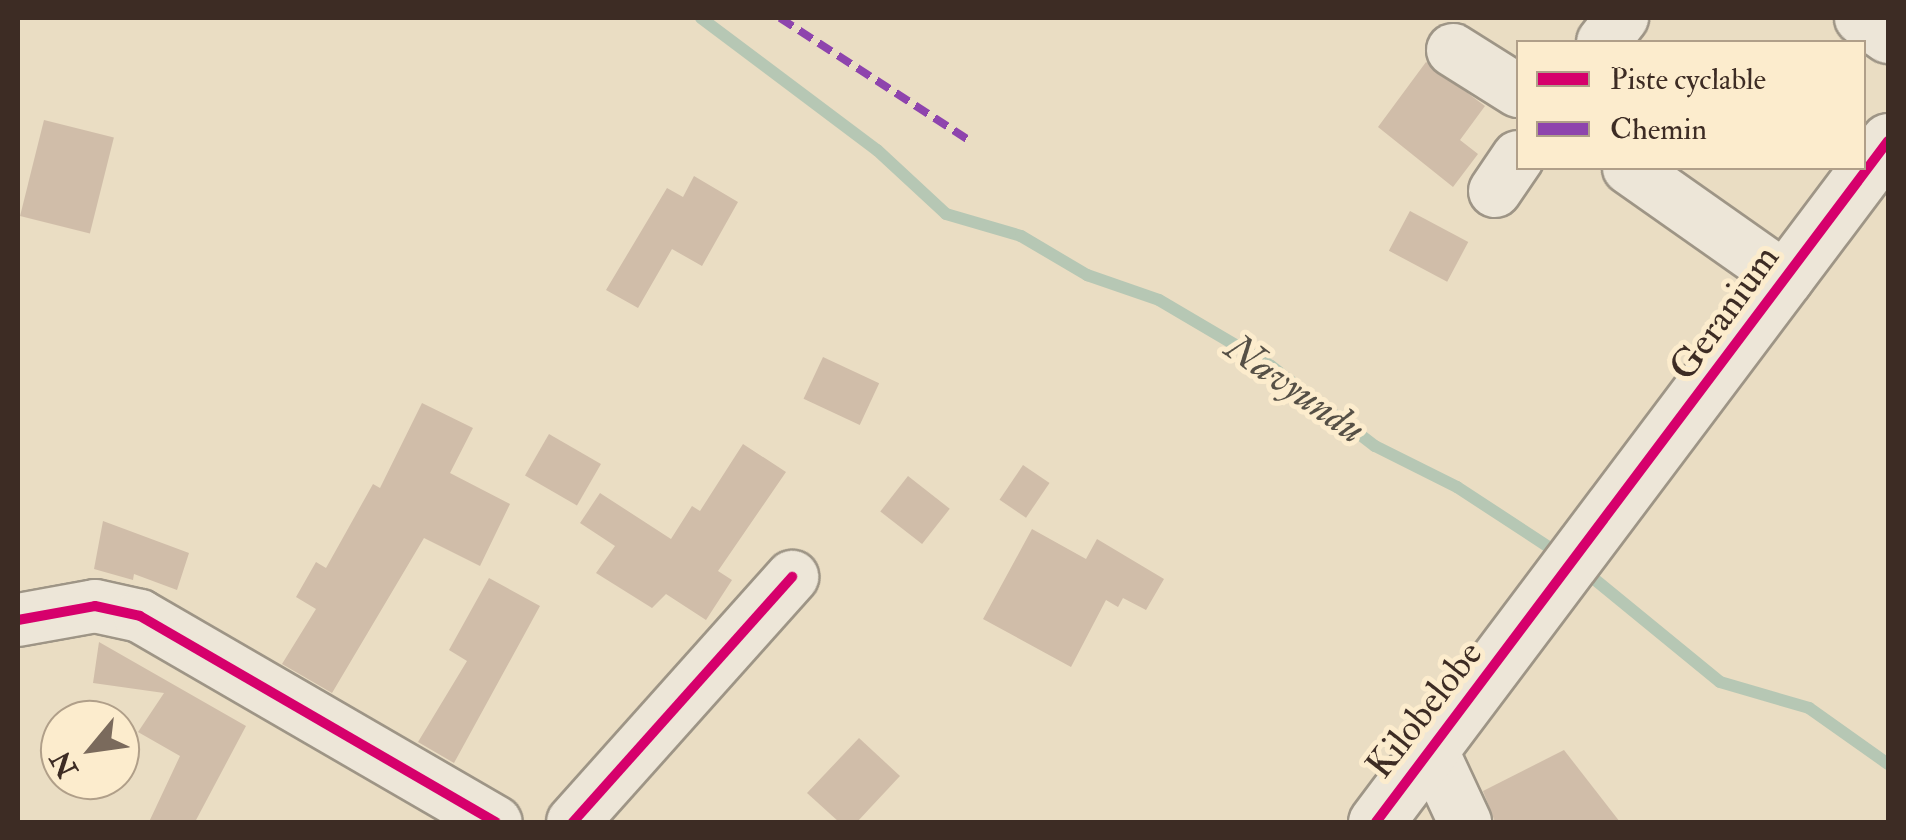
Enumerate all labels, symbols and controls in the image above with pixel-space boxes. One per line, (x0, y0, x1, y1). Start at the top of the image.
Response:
legend (1516, 40, 1866, 170)
text: Piste cyclable (1610, 61, 1766, 98)
text: Chemin (1610, 111, 1707, 148)
street label: Geranium (1661, 236, 1789, 390)
water label: Navyundu (1216, 324, 1374, 454)
street label: Kilobelobe (1357, 632, 1493, 788)
north arrow (40, 700, 140, 800)
text: N (44, 744, 86, 783)

